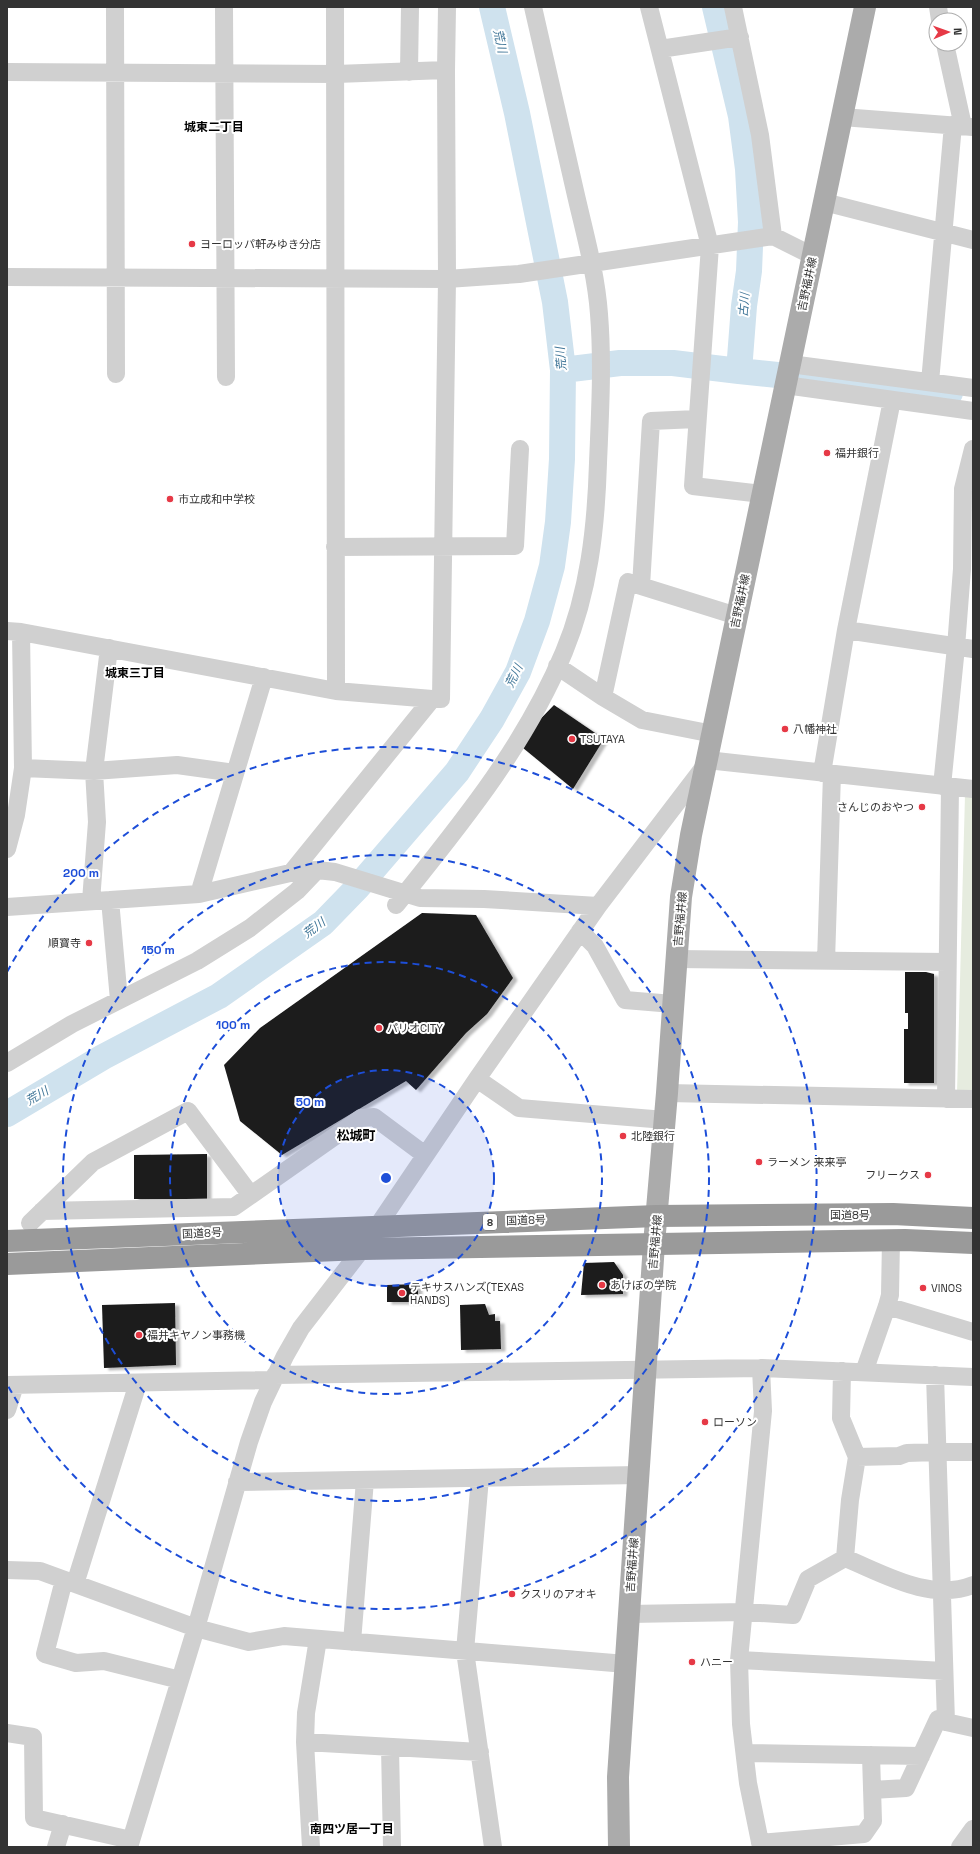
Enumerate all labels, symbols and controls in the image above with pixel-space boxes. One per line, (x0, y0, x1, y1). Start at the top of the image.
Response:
north arrow (928, 12, 968, 52)
water label: 荒川 (490, 28, 511, 56)
text: N (951, 28, 965, 36)
district label: 城東二丁目 (184, 119, 244, 135)
place label: ヨーロッパ軒みゆき分店 (200, 237, 321, 251)
marker: ヨーロッパ軒みゆき分店 (187, 239, 197, 249)
street label: 吉野福井線 (794, 256, 820, 312)
water label: 古川 (735, 290, 753, 318)
water label: 荒川 (552, 344, 570, 372)
place label: 福井銀行 (835, 446, 879, 460)
marker: 福井銀行 (822, 448, 832, 458)
place label: 市立成和中学校 (178, 492, 255, 506)
marker: 市立成和中学校 (165, 494, 175, 504)
street label: 吉野福井線 (727, 573, 753, 629)
water label: 荒川 (502, 660, 527, 690)
district label: 城東三丁目 (105, 665, 165, 681)
place label: 八幡神社 (793, 722, 837, 736)
marker: 八幡神社 (780, 724, 790, 734)
place label: TSUTAYA (580, 732, 625, 746)
marker: TSUTAYA (567, 734, 577, 744)
place label: さんじのおやつ (837, 800, 914, 814)
marker: さんじのおやつ (917, 802, 927, 812)
text: 200 m (63, 865, 99, 881)
street label: 吉野福井線 (671, 891, 689, 947)
water label: 荒川 (300, 913, 330, 942)
place label: 順寶寺 (48, 936, 81, 950)
marker: 順寶寺 (84, 938, 94, 948)
text: 150 m (141, 942, 175, 958)
text: 100 m (216, 1017, 250, 1033)
place label: パリオCITY (387, 1021, 443, 1035)
marker: パリオCITY (374, 1023, 384, 1033)
water label: 荒川 (23, 1082, 53, 1109)
text: 50 m (296, 1094, 324, 1110)
district label: 松城町 (336, 1127, 376, 1144)
place label: 北陸銀行 (631, 1129, 675, 1143)
marker: 北陸銀行 (618, 1131, 628, 1141)
place label: ラーメン 来来亭 (767, 1155, 846, 1169)
marker: ラーメン 来来亭 (754, 1157, 764, 1167)
place label: フリークス (865, 1168, 920, 1182)
marker: フリークス (923, 1170, 933, 1180)
centre of rings (379, 1171, 393, 1185)
street label: 国道8号 (830, 1208, 870, 1222)
street label: 国道8号 (506, 1212, 546, 1228)
road number: 8 (483, 1214, 497, 1230)
street label: 吉野福井線 (646, 1214, 664, 1270)
street label: 国道8号 (182, 1225, 222, 1241)
place label: あけぼの学院 (610, 1278, 676, 1292)
place label: テキサスハンズ(TEXAS HANDS) (410, 1280, 524, 1307)
marker: あけぼの学院 (597, 1280, 607, 1290)
place label: VINOS (931, 1281, 962, 1295)
marker: VINOS (918, 1283, 928, 1293)
marker: テキサスハンズ(TEXAS HANDS) (397, 1288, 407, 1298)
place label: 福井キヤノン事務機 (147, 1328, 245, 1342)
marker: 福井キヤノン事務機 (134, 1330, 144, 1340)
place label: ローソン (713, 1415, 757, 1429)
marker: ローソン (700, 1417, 710, 1427)
street label: 吉野福井線 (623, 1537, 641, 1593)
place label: クスリのアオキ (520, 1587, 597, 1601)
marker: クスリのアオキ (507, 1589, 517, 1599)
place label: ハニー (700, 1655, 733, 1669)
marker: ハニー (687, 1657, 697, 1667)
district label: 南四ツ居一丁目 (310, 1821, 394, 1837)

